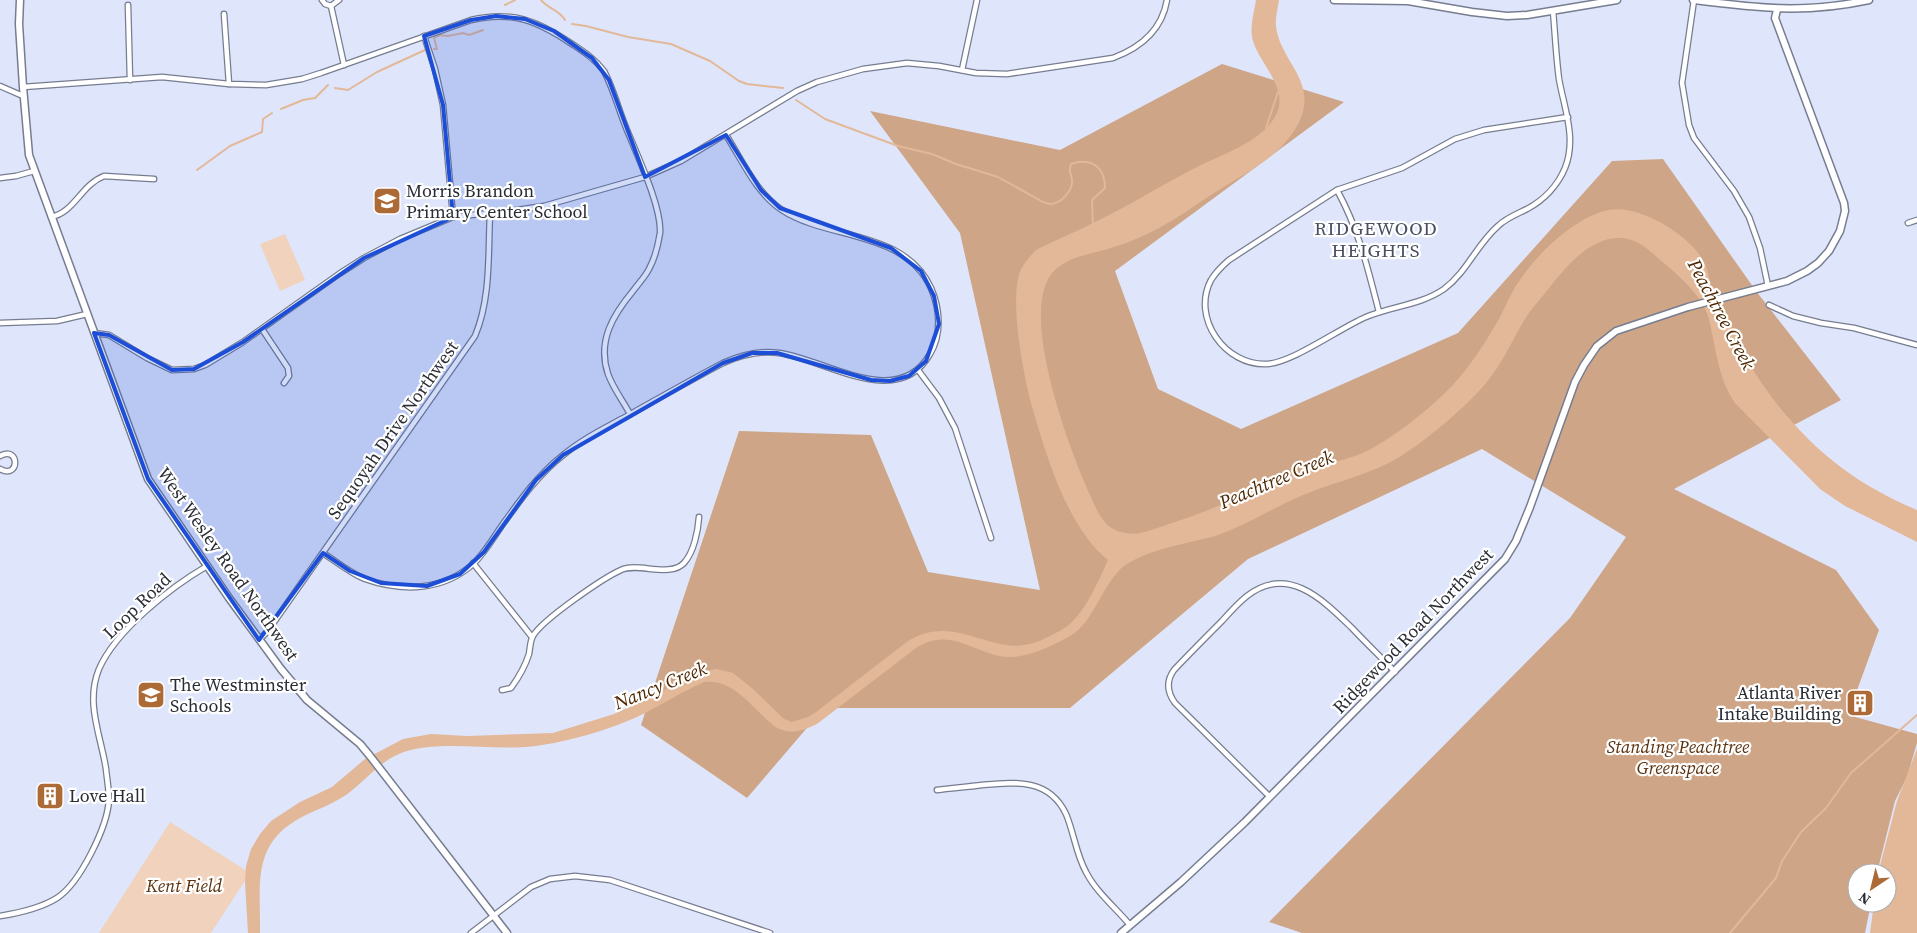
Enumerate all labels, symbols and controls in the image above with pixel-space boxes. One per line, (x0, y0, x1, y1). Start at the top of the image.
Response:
place label: Morris Brandon Primary Center School (406, 178, 588, 224)
school or university icon: Morris Brandon Primary Center School (372, 186, 402, 216)
district label: RIDGEWOOD HEIGHTS (1314, 215, 1438, 263)
water label: Peachtree Creek (1681, 253, 1762, 374)
street label: Sequoyah Drive Northwest (321, 335, 464, 524)
water label: Peachtree Creek (1214, 443, 1337, 515)
street label: West Wesley Road Northwest (152, 462, 305, 666)
street label: Ridgewood Road Northwest (1327, 542, 1498, 719)
street label: Loop Road (97, 567, 176, 644)
water label: Nancy Creek (609, 655, 710, 716)
place label: The Westminster Schools (170, 672, 307, 718)
school or university icon: The Westminster Schools (136, 680, 166, 710)
place label: Atlanta River Intake Building (1718, 680, 1841, 726)
building icon: Atlanta River Intake Building (1845, 688, 1875, 718)
park label: Standing Peachtree Greenspace (1607, 734, 1750, 780)
building icon: Love Hall (35, 781, 65, 811)
place label: Love Hall (69, 783, 145, 808)
north arrow (1847, 863, 1897, 913)
park label: Kent Field (145, 873, 223, 898)
text: N (1855, 888, 1874, 910)

